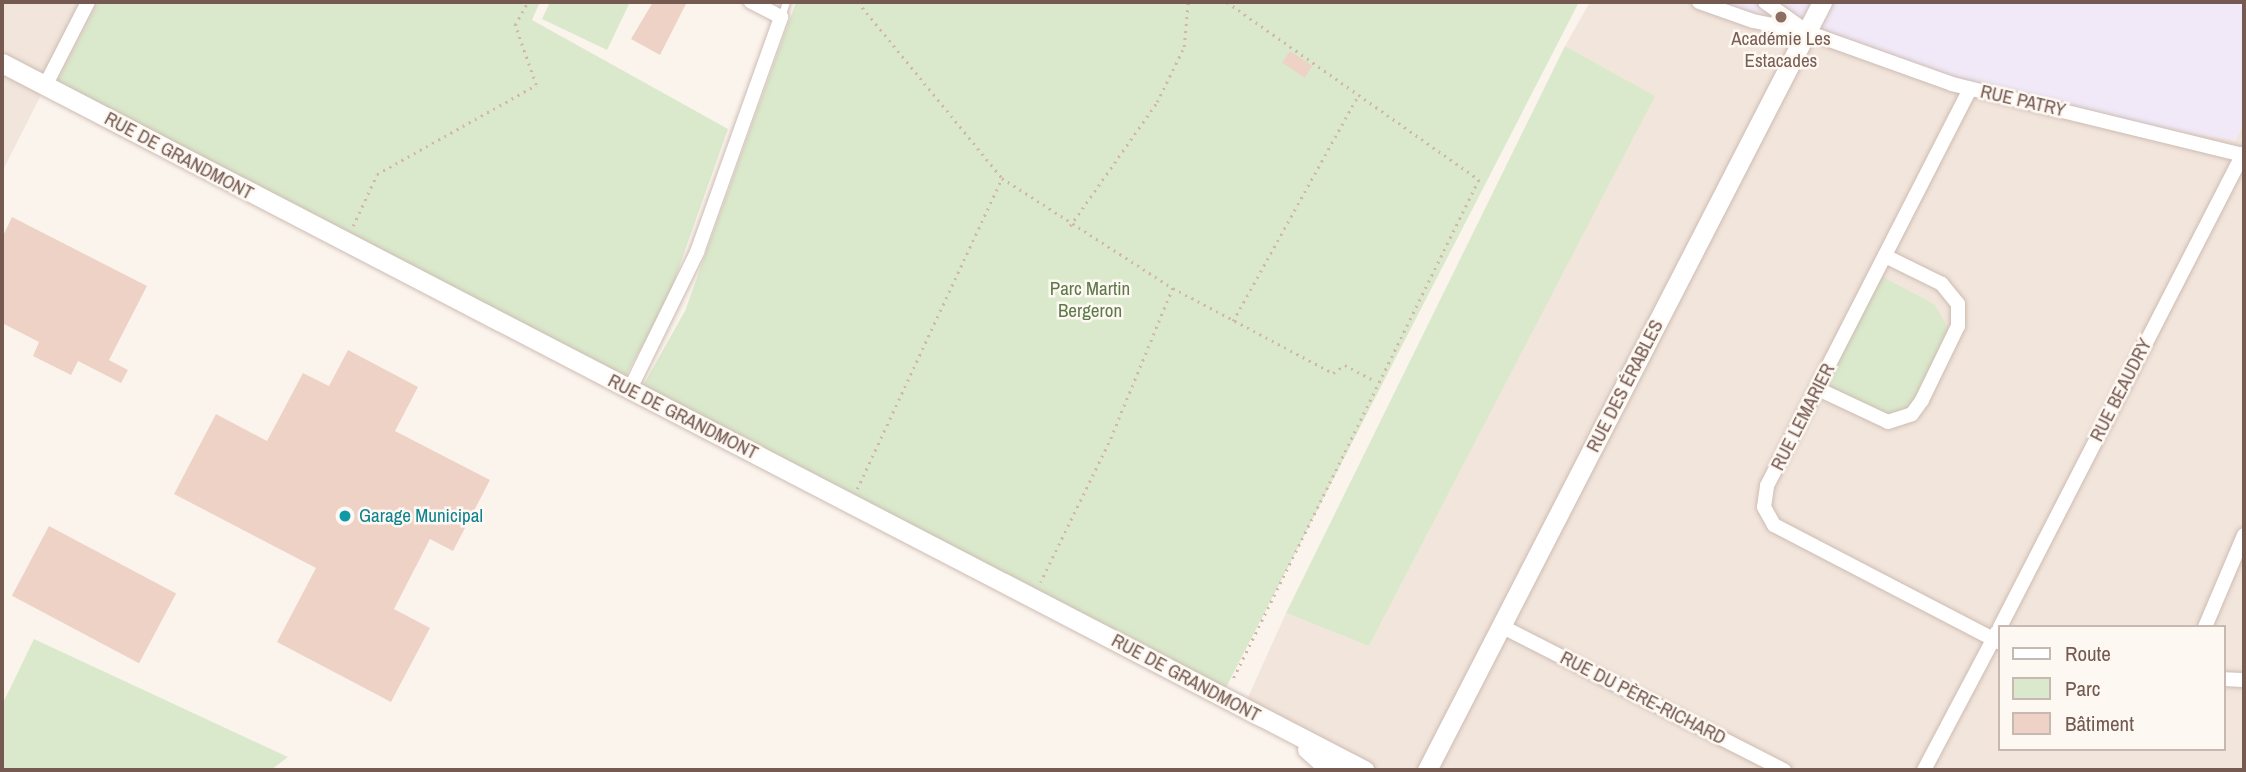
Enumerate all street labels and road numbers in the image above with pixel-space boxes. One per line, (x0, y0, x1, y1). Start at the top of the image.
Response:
street label: RUE PATRY (1978, 80, 2068, 122)
street label: RUE DE GRANDMONT (101, 107, 257, 205)
street label: RUE DES ÉRABLES (1582, 316, 1668, 456)
street label: RUE BEAUDRY (2085, 335, 2157, 445)
street label: RUE LEMARIER (1766, 360, 1840, 474)
street label: RUE DE GRANDMONT (604, 369, 762, 465)
street label: RUE DE GRANDMONT (1108, 629, 1264, 727)
street label: RUE DU PÈRE-RICHARD (1556, 646, 1730, 750)

